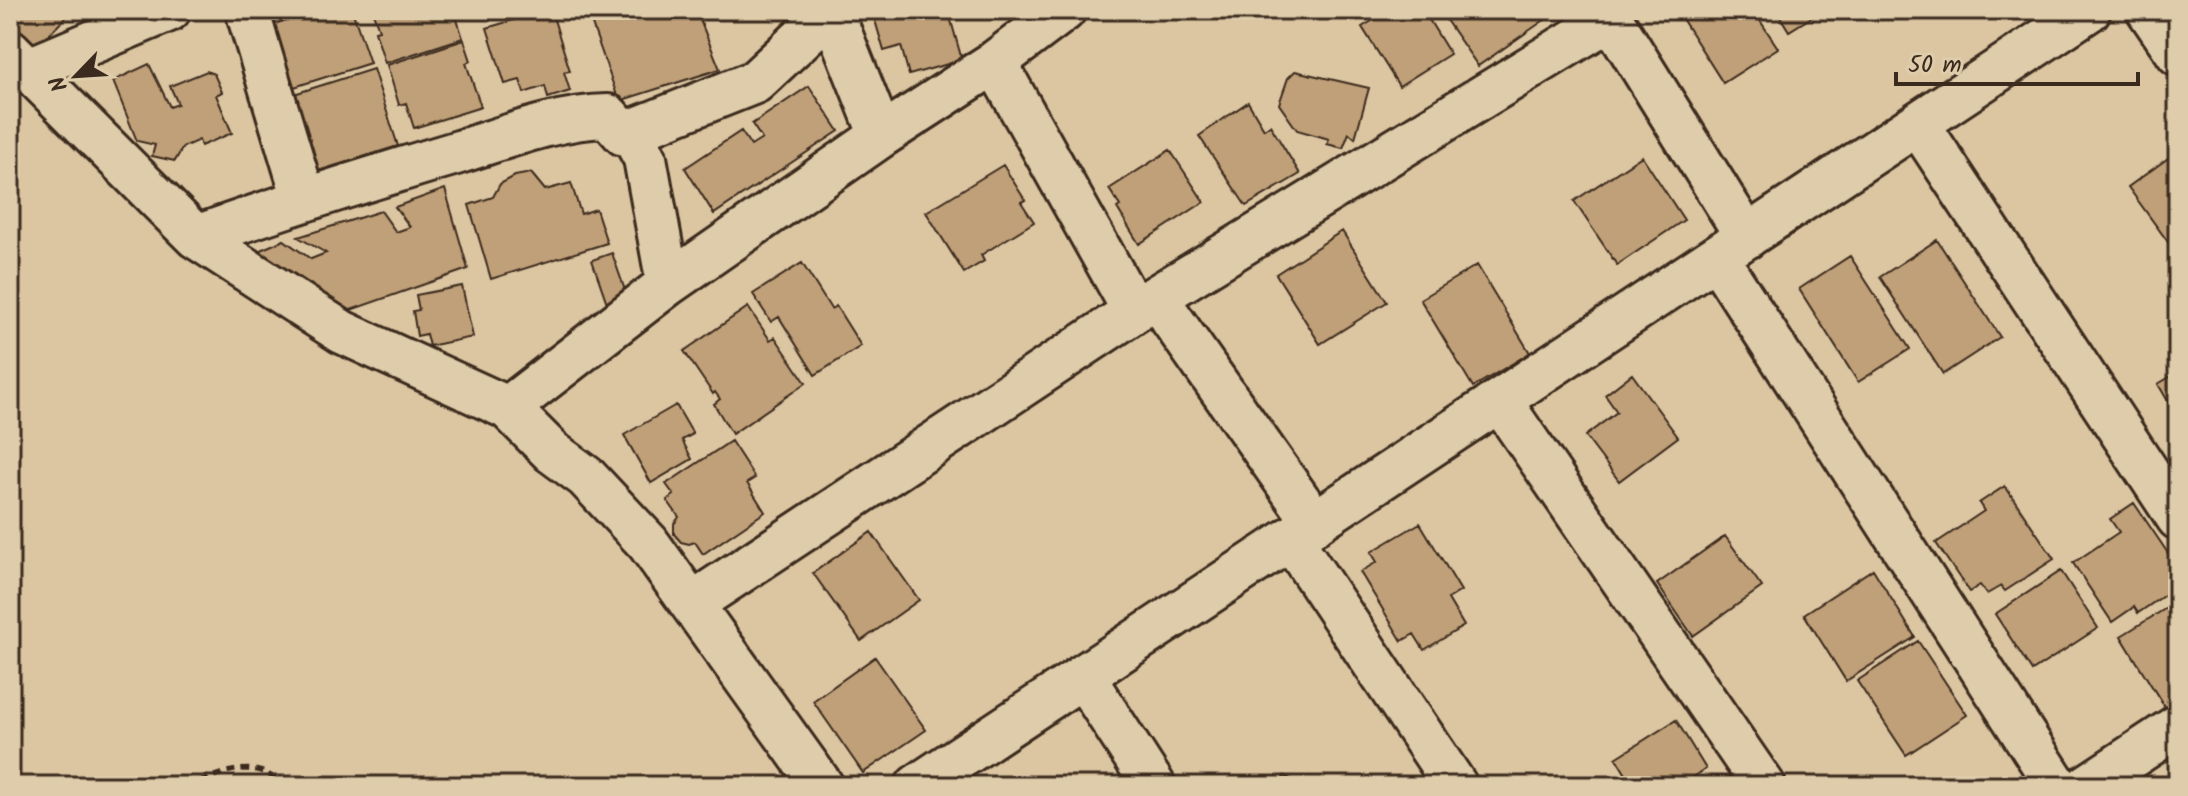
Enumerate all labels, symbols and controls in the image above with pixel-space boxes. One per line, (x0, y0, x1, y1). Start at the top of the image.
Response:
north arrow (36, 36, 116, 116)
scale bar (1896, 36, 2138, 86)
text: 50 m (1908, 46, 1962, 85)
text: N (41, 70, 79, 97)

